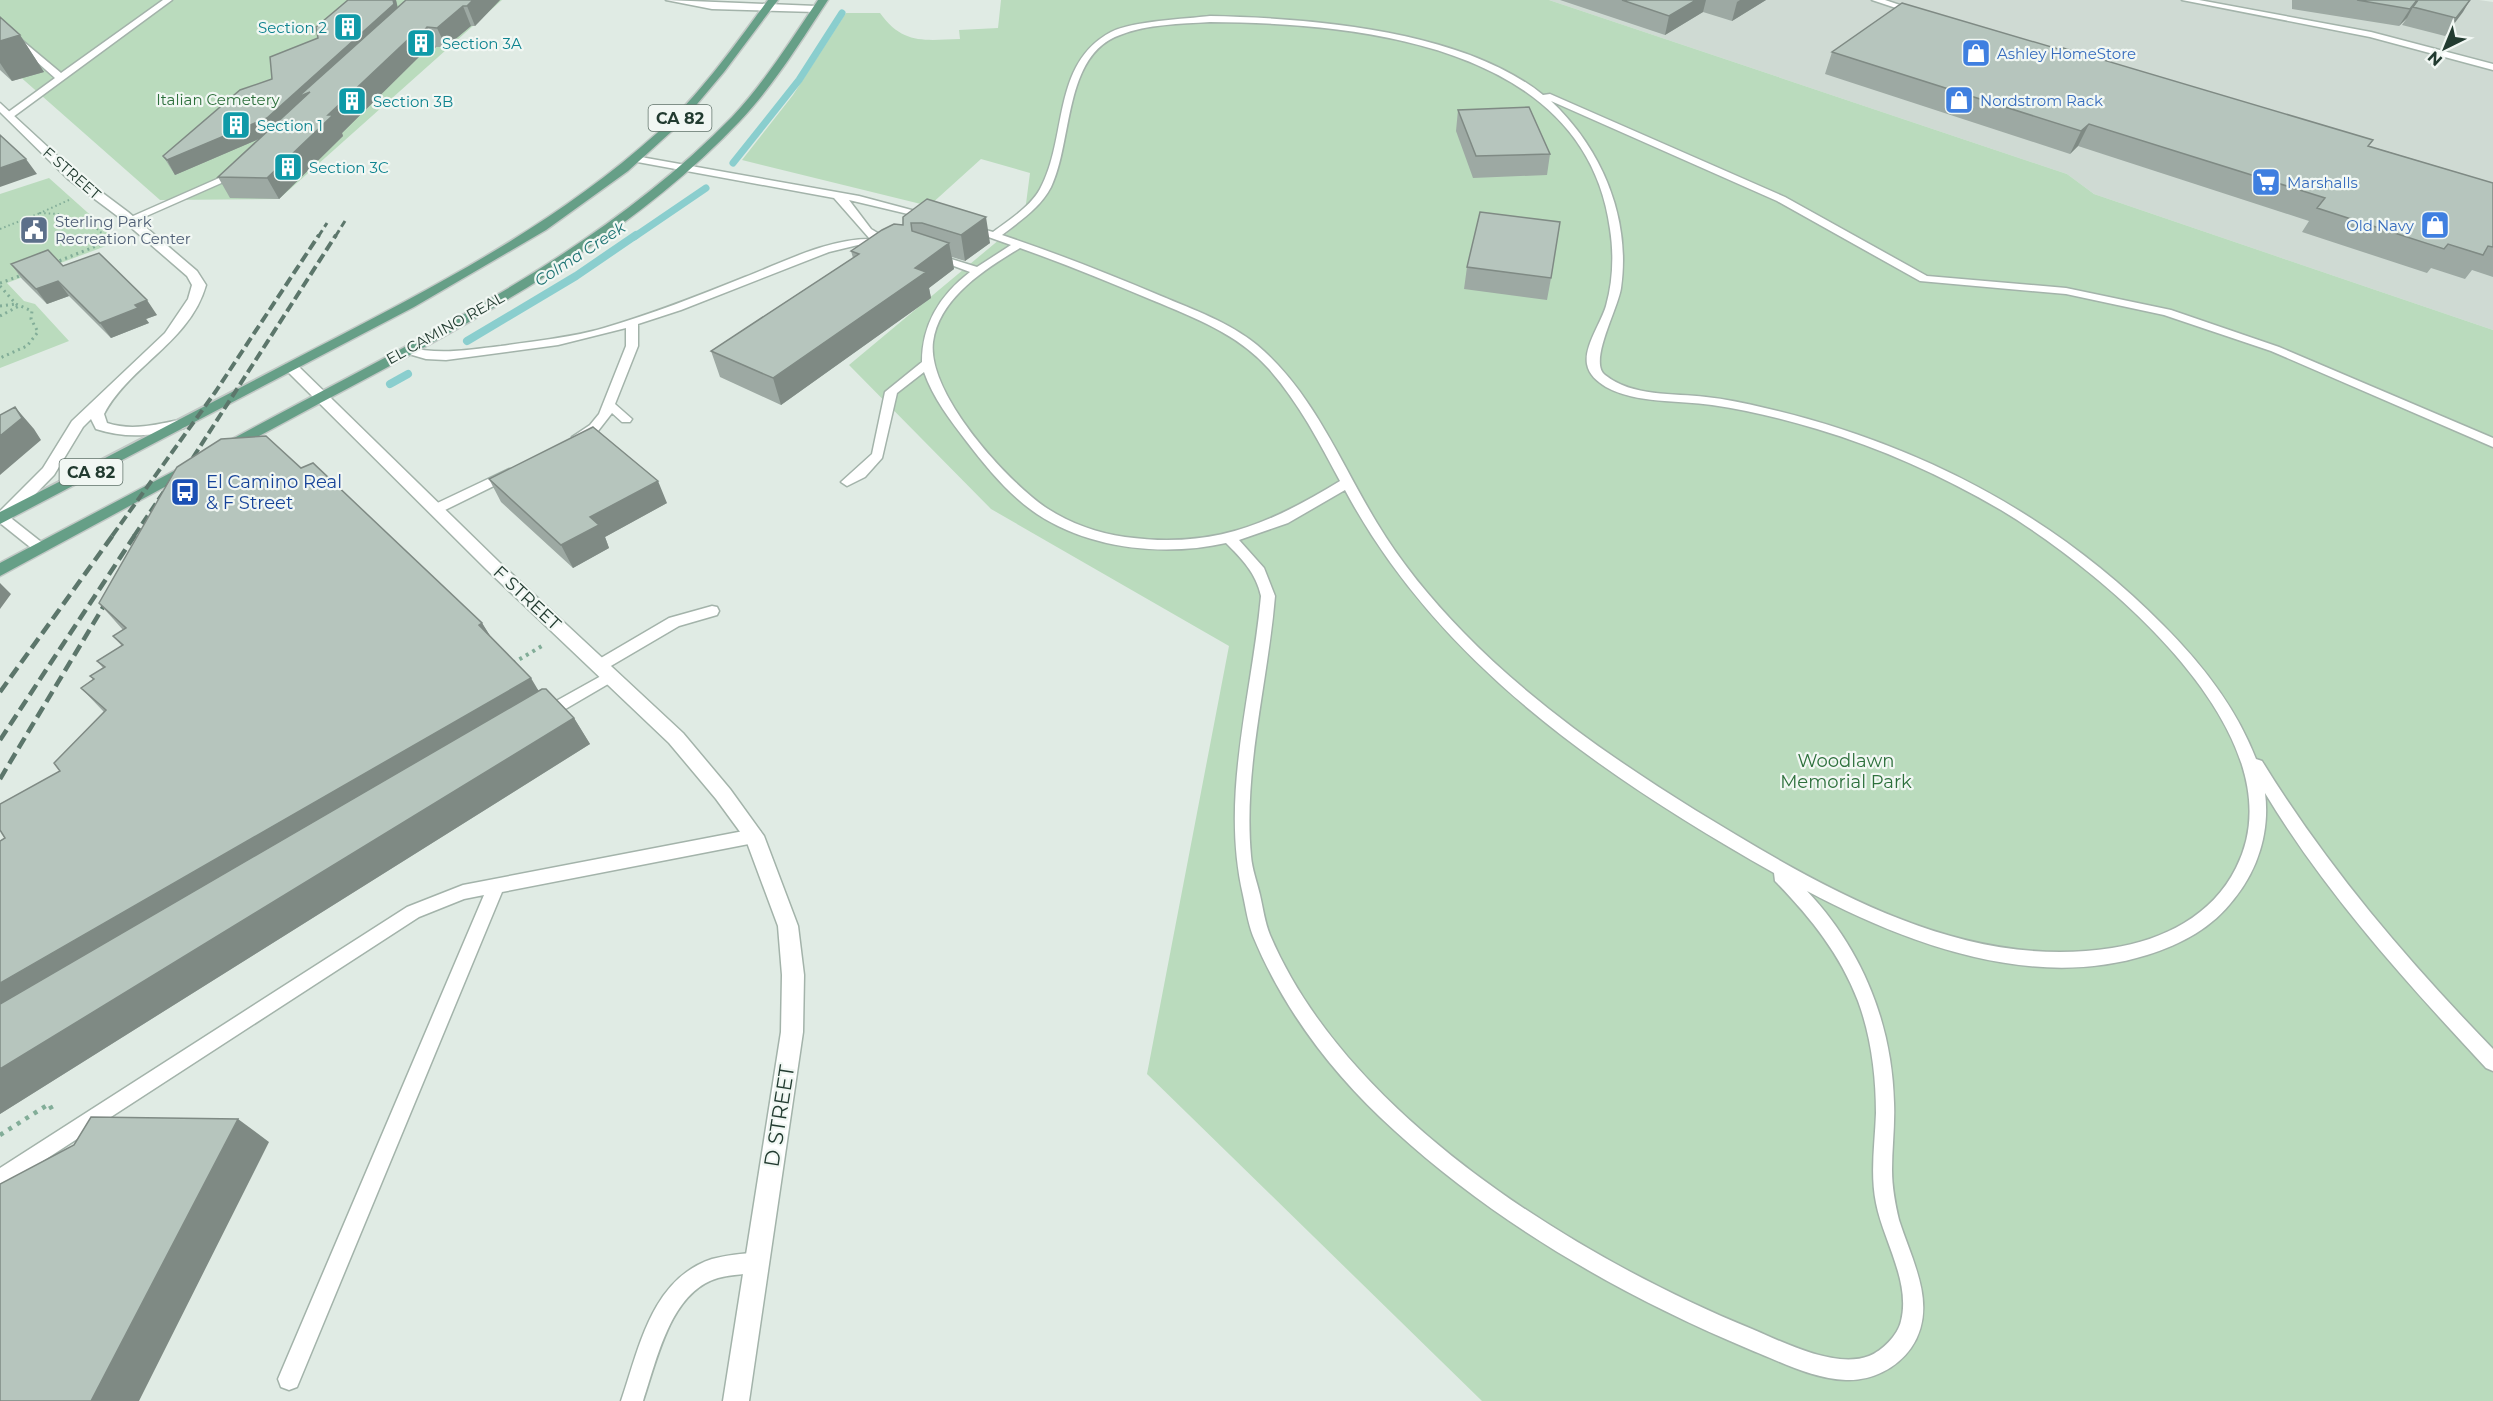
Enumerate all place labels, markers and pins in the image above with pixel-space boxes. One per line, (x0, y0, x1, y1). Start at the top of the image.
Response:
building icon: Section 2 (332, 11, 364, 43)
place label: Section 2 (258, 18, 327, 37)
building icon: Section 3A (405, 27, 437, 59)
place label: Section 3A (442, 34, 522, 53)
shop icon: Ashley HomeStore (1960, 37, 1992, 69)
place label: Ashley HomeStore (1997, 44, 2136, 63)
shop icon: Nordstrom Rack (1943, 84, 1975, 116)
building icon: Section 3B (336, 85, 368, 117)
place label: Nordstrom Rack (1980, 91, 2103, 110)
place label: Section 3B (373, 92, 453, 111)
building icon: Section 1 (220, 109, 252, 141)
place label: Section 1 (257, 116, 323, 135)
building icon: Section 3C (272, 151, 304, 183)
place label: Section 3C (309, 158, 389, 177)
supermarket icon: Marshalls (2250, 166, 2282, 198)
place label: Marshalls (2287, 173, 2358, 192)
shop icon: Old Navy (2419, 209, 2451, 241)
place label: Sterling Park Recreation Center (55, 212, 191, 248)
public building icon: Sterling Park Recreation Center (18, 214, 50, 246)
place label: Old Navy (2346, 216, 2415, 235)
place label: El Camino Real & F Street (206, 471, 342, 514)
bus stop icon: El Camino Real & F Street (169, 476, 201, 508)

